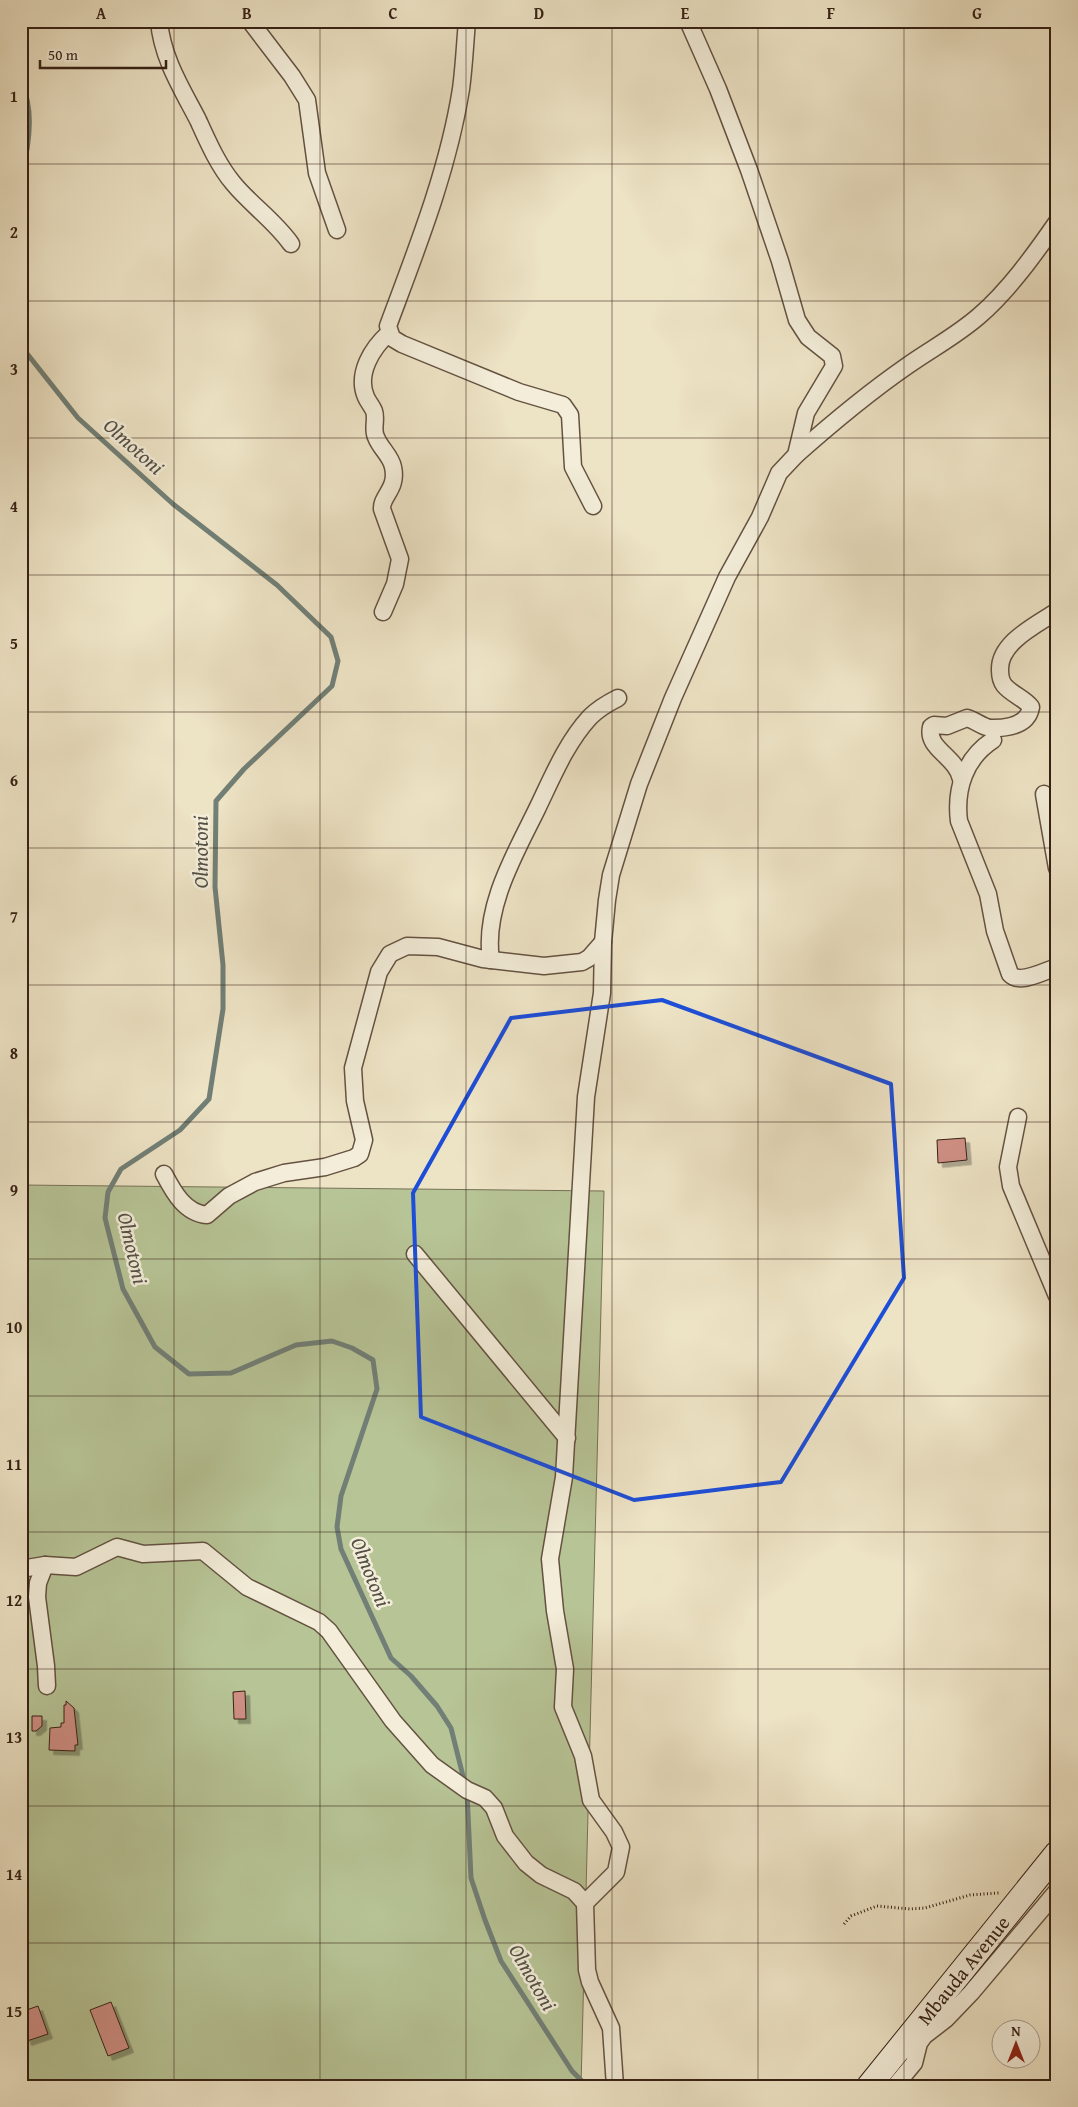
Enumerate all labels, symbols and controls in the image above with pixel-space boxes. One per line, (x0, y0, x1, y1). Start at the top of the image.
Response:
text: A (96, 1, 107, 25)
text: B (242, 1, 252, 25)
text: C (388, 1, 398, 25)
text: D (534, 1, 544, 25)
text: E (681, 1, 690, 25)
text: F (827, 1, 835, 25)
text: G (972, 1, 982, 25)
scale bar (40, 38, 166, 70)
text: 50 m (48, 44, 79, 65)
text: 1 (10, 84, 18, 108)
text: 2 (10, 220, 18, 244)
text: 3 (10, 357, 18, 381)
water label: Olmotoni (97, 410, 172, 482)
text: 4 (10, 494, 18, 518)
text: 5 (10, 631, 18, 655)
text: 6 (10, 768, 18, 792)
water label: Olmotoni (185, 815, 216, 888)
text: 7 (10, 904, 18, 928)
text: 8 (10, 1041, 18, 1065)
text: 9 (10, 1178, 18, 1202)
water label: Olmotoni (110, 1209, 156, 1288)
text: 10 (6, 1315, 22, 1339)
text: 11 (6, 1452, 22, 1476)
water label: Olmotoni (343, 1532, 399, 1612)
text: 12 (6, 1588, 22, 1612)
text: 13 (6, 1725, 22, 1749)
text: 14 (6, 1862, 22, 1886)
street label: Mbauda Avenue (910, 1909, 1016, 2031)
water label: Olmotoni (501, 1938, 565, 2017)
text: 15 (6, 1999, 22, 2023)
north arrow (990, 2020, 1040, 2070)
text: N (1011, 2021, 1021, 2041)

